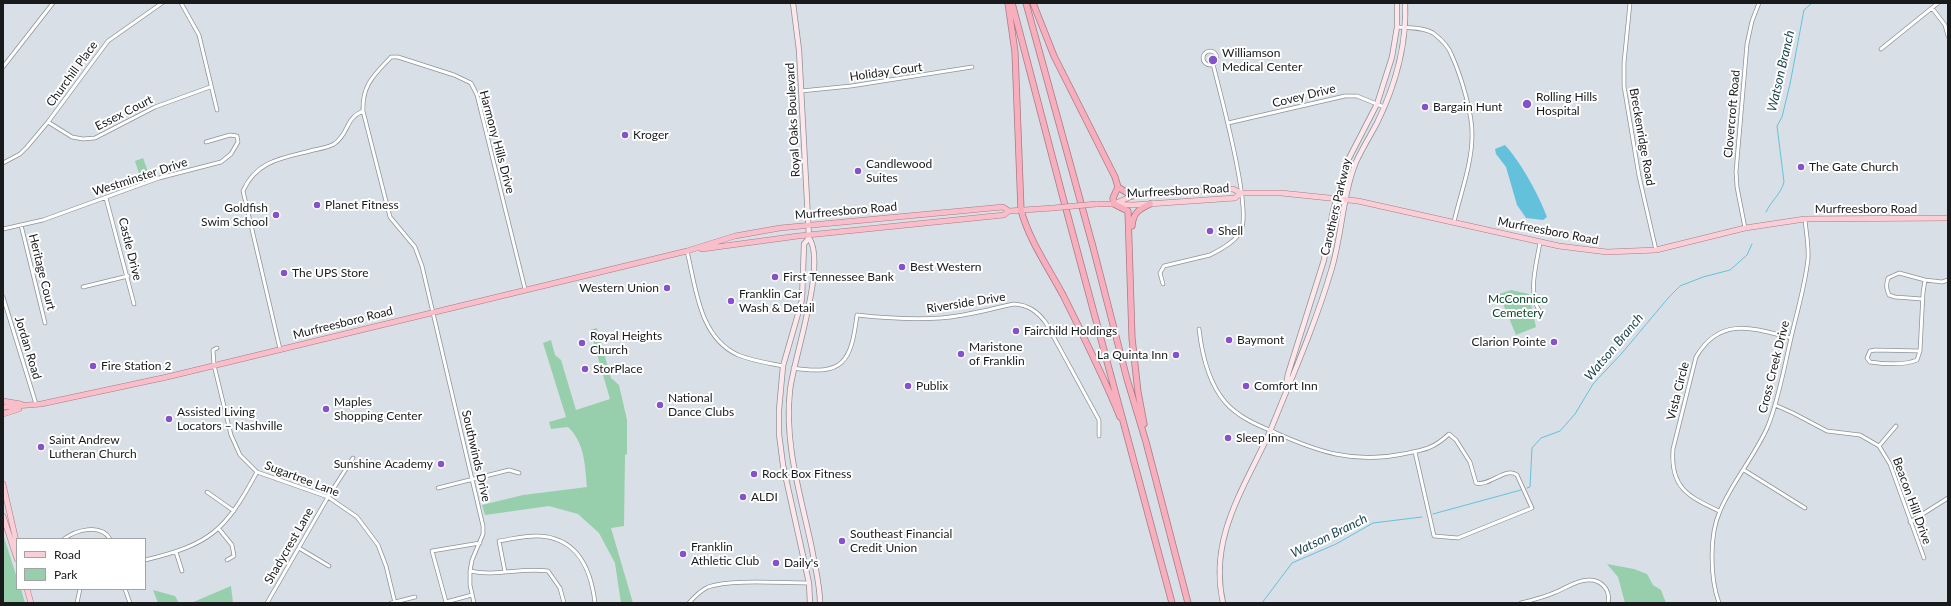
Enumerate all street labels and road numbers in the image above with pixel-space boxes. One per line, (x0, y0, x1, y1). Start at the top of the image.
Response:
street label: Churchill Place (43, 38, 101, 110)
street label: Holiday Court (849, 60, 923, 84)
street label: Royal Oaks Boulevard (783, 62, 803, 178)
street label: Clovercroft Road (1721, 69, 1743, 159)
street label: Covey Drive (1271, 81, 1337, 111)
street label: Breckenridge Road (1626, 87, 1658, 187)
street label: Harmony Hills Drive (476, 89, 518, 195)
street label: Essex Court (93, 92, 155, 134)
street label: Westminster Drive (91, 155, 189, 199)
street label: Carothers Parkway (1318, 157, 1354, 257)
street label: Murfreesboro Road (1126, 181, 1230, 201)
street label: Murfreesboro Road (794, 199, 898, 223)
street label: Murfreesboro Road (1815, 202, 1917, 216)
street label: Murfreesboro Road (1496, 214, 1600, 248)
street label: Castle Drive (115, 216, 145, 282)
street label: Heritage Court (26, 232, 58, 312)
street label: Riverside Drive (925, 290, 1007, 316)
street label: Murfreesboro Road (292, 304, 394, 342)
street label: Jordan Road (12, 315, 44, 381)
street label: Cross Creek Drive (1756, 319, 1792, 415)
street label: Vista Circle (1664, 360, 1692, 422)
street label: Southwinds Drive (458, 409, 494, 503)
street label: Beacon Hill Drive (1890, 456, 1934, 546)
street label: Sugartree Lane (263, 458, 341, 500)
street label: Shadycrest Lane (261, 505, 317, 587)

